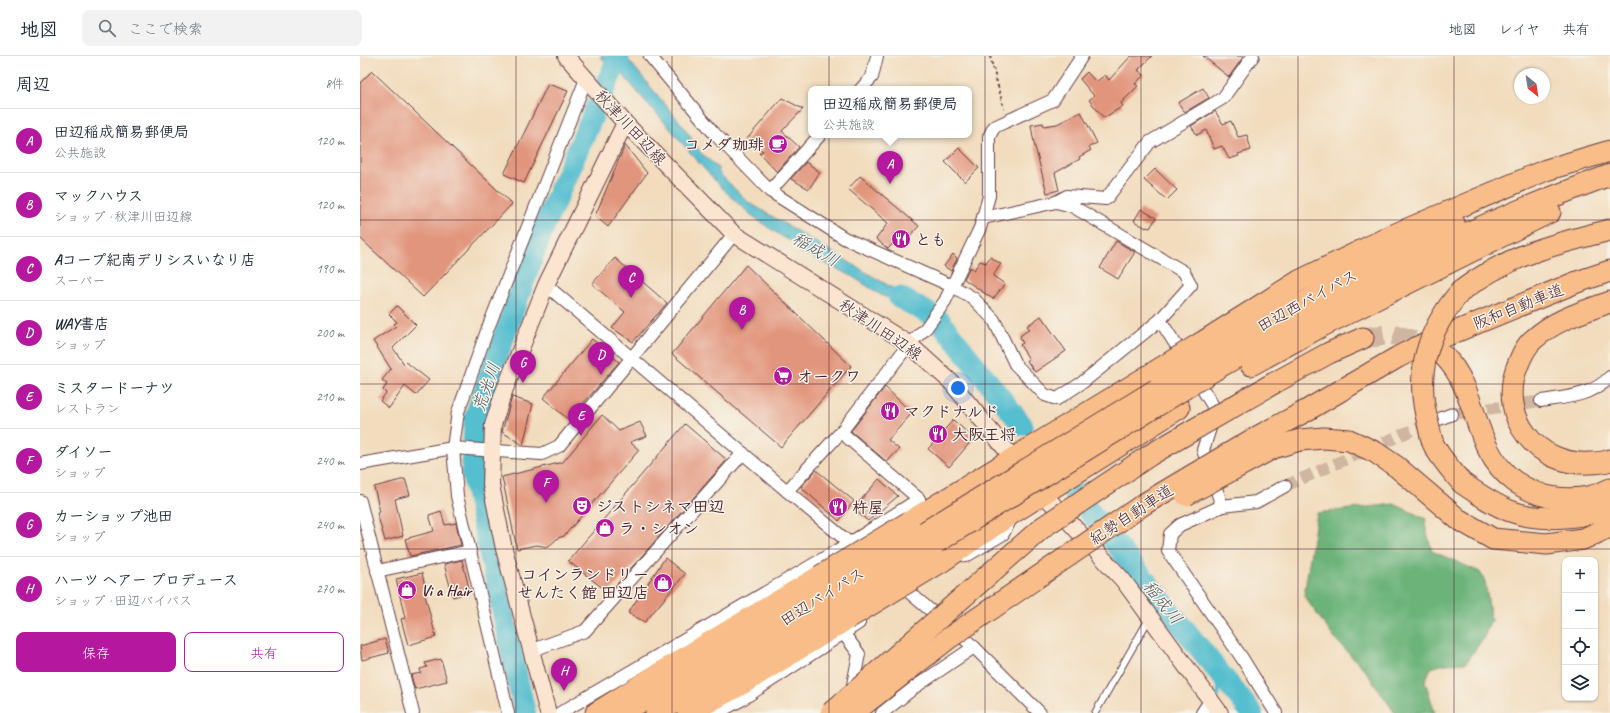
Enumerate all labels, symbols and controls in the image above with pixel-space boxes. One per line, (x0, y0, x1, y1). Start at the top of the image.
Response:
search box (82, 10, 362, 46)
icon: search (96, 17, 118, 39)
text: 地図 (20, 18, 58, 42)
text: ここで検索 (128, 20, 203, 39)
text: 地図 (1449, 21, 1477, 38)
text: レイヤ (1499, 21, 1540, 38)
text: 共有 (1562, 21, 1590, 38)
north arrow (1514, 68, 1550, 104)
text: 周辺 (16, 74, 50, 95)
text: 8件 (325, 76, 344, 92)
street label: 秋津川田辺線 (590, 86, 670, 170)
popup (808, 86, 972, 138)
text: 田辺稲成簡易郵便局 (822, 95, 958, 114)
text: 公共施設 (822, 117, 875, 133)
text: 田辺稲成簡易郵便局 (54, 123, 189, 142)
text: A (26, 133, 32, 149)
text: 120 m (316, 133, 344, 149)
cafe icon: コメダ珈琲 (767, 133, 789, 155)
place label: コメダ珈琲 (684, 135, 764, 155)
text: 公共施設 (54, 145, 106, 161)
pin: A (877, 151, 903, 184)
text: マックハウス (54, 187, 143, 206)
text: B (26, 197, 32, 213)
text: 120 m (316, 197, 344, 213)
text: ショップ · 秋津川田辺線 (54, 209, 192, 225)
water label: 稲成川 (788, 228, 843, 271)
restaurant icon: とも (890, 228, 912, 250)
place label: とも (915, 230, 947, 250)
text: Aコープ紀南デリシスいなり店 (54, 251, 256, 270)
text: C (26, 261, 32, 277)
text: 190 m (316, 261, 344, 277)
pin: C (618, 265, 644, 298)
street label: 田辺西バイパス (1254, 265, 1361, 337)
text: スーパー (54, 273, 105, 289)
street label: 阪和自動車道 (1470, 280, 1567, 334)
street label: 秋津川田辺線 (835, 295, 926, 365)
pin: B (729, 297, 755, 330)
text: WAY書店 (54, 315, 109, 334)
text: D (25, 325, 33, 341)
text: 200 m (316, 325, 344, 341)
text: ショップ (54, 337, 105, 353)
pin: D (588, 342, 614, 375)
pin: G (510, 350, 536, 383)
water label: 荒光川 (468, 360, 505, 415)
supermarket icon: オークワ (772, 365, 794, 387)
place label: オークワ (797, 367, 861, 387)
your location (948, 378, 968, 398)
text: ミスタードーナツ (54, 379, 174, 398)
text: E (26, 389, 32, 405)
text: 210 m (316, 389, 344, 405)
restaurant icon: マクドナルド (879, 400, 901, 422)
text: レストラン (54, 401, 120, 417)
place label: マクドナルド (904, 402, 999, 422)
pin: E (568, 403, 594, 436)
restaurant icon: 大阪王将 (927, 423, 949, 445)
place label: 大阪王将 (952, 425, 1016, 445)
text: ダイソー (54, 443, 113, 462)
text: F (26, 453, 32, 469)
text: 240 m (316, 453, 344, 469)
text: ショップ (54, 465, 105, 481)
pin: F (533, 470, 559, 503)
street label: 紀勢自動車道 (1086, 480, 1177, 549)
theatre icon: ジストシネマ田辺 (571, 495, 593, 517)
restaurant icon: 杵屋 (827, 496, 849, 518)
place label: ジストシネマ田辺 (596, 497, 725, 517)
place label: 杵屋 (852, 498, 884, 518)
text: カーショップ池田 (54, 507, 173, 526)
text: G (26, 517, 32, 533)
text: 240 m (316, 517, 344, 533)
shop icon: ラ・シオン (594, 517, 616, 539)
place label: ラ・シオン (619, 519, 699, 539)
text: ショップ (54, 529, 105, 545)
map controls (1562, 557, 1598, 701)
button: + (1562, 557, 1598, 593)
street label: 田辺バイパス (777, 563, 868, 631)
place label: コインランドリー せんたく館 田辺店 (517, 565, 649, 603)
text: ハーツ ヘアー プロデュース (54, 571, 238, 590)
shop icon: コインランドリー せんたく館 田辺店 (652, 572, 674, 594)
water label: 稲成川 (1138, 576, 1187, 629)
shop icon: Vi a Hair (396, 579, 418, 601)
text: H (25, 581, 33, 597)
text: 270 m (316, 581, 344, 597)
place label: Vi a Hair (421, 581, 473, 601)
text: ショップ · 田辺バイパス (54, 593, 192, 609)
button: − (1562, 593, 1598, 629)
button: locate (1562, 629, 1598, 665)
button: 保存 (16, 632, 176, 672)
button: 共有 (184, 632, 344, 672)
pin: H (551, 658, 577, 691)
button: layers (1562, 665, 1598, 701)

